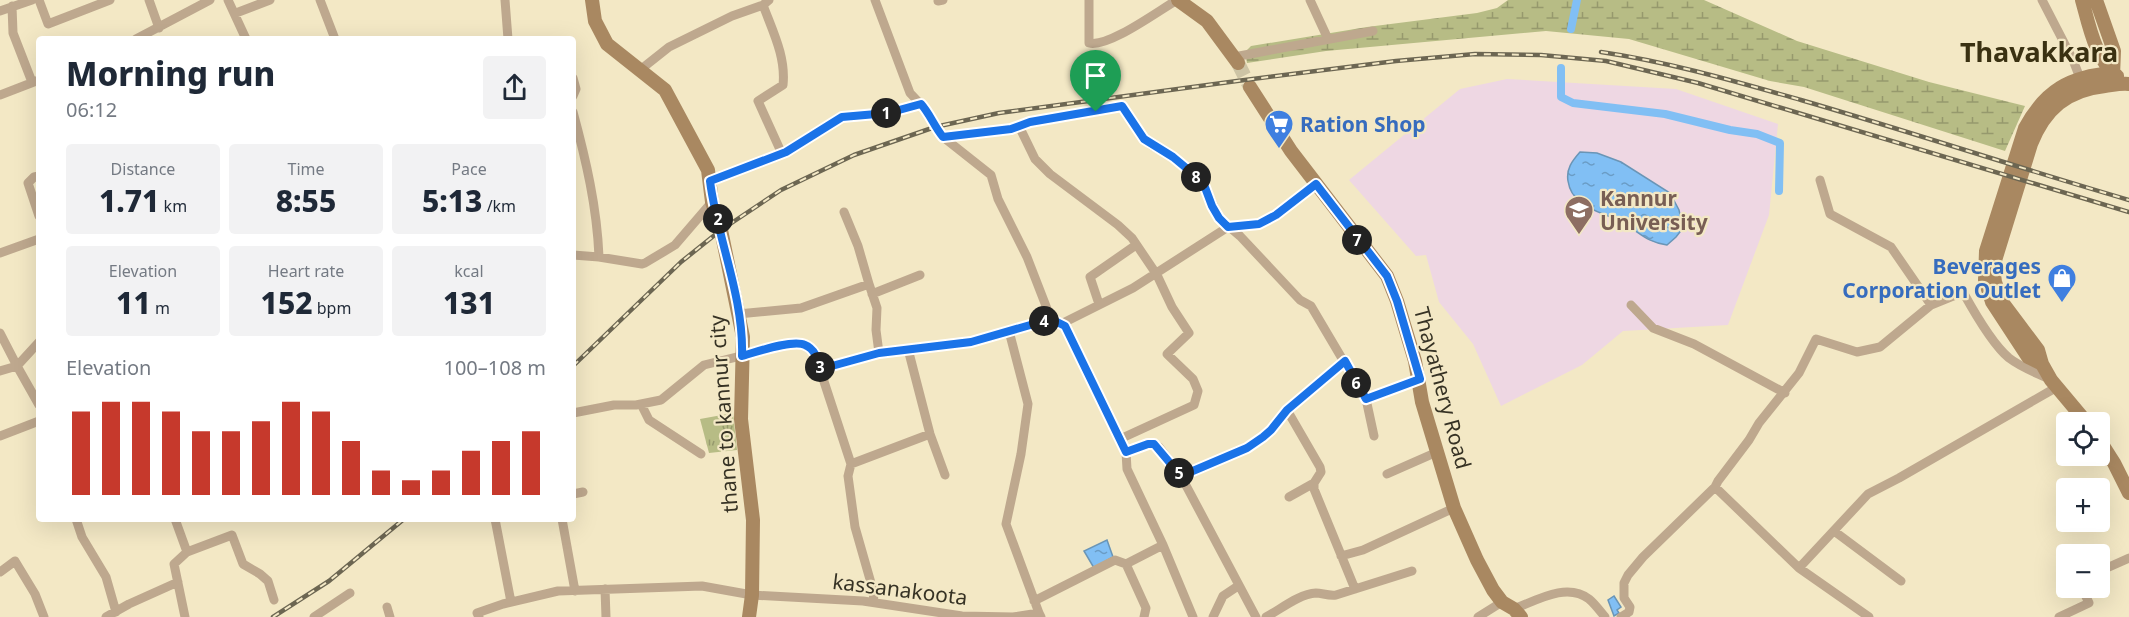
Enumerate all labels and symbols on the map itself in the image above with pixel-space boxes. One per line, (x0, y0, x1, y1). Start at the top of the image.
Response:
district label: Thavakkara (1960, 33, 2118, 70)
pin (1070, 50, 1121, 112)
pin: 1 (871, 98, 901, 128)
supermarket icon: Ration Shop (1263, 108, 1295, 150)
place label: Ration Shop (1300, 110, 1426, 138)
pin: 8 (1181, 162, 1211, 192)
place label: Kannur University (1600, 184, 1708, 236)
school or university icon: Kannur University (1563, 194, 1595, 236)
pin: 2 (703, 204, 733, 234)
pin: 7 (1342, 225, 1372, 255)
place label: Beverages Corporation Outlet (1842, 252, 2041, 304)
shop icon: Beverages Corporation Outlet (2046, 262, 2078, 304)
street label: Thayathery Road (1408, 304, 1478, 472)
pin: 4 (1029, 306, 1059, 336)
street label: thane to kannur city (702, 314, 744, 514)
pin: 3 (805, 352, 835, 382)
pin: 6 (1341, 368, 1371, 398)
pin: 5 (1164, 458, 1194, 488)
street label: kassanakoota (831, 567, 969, 611)

